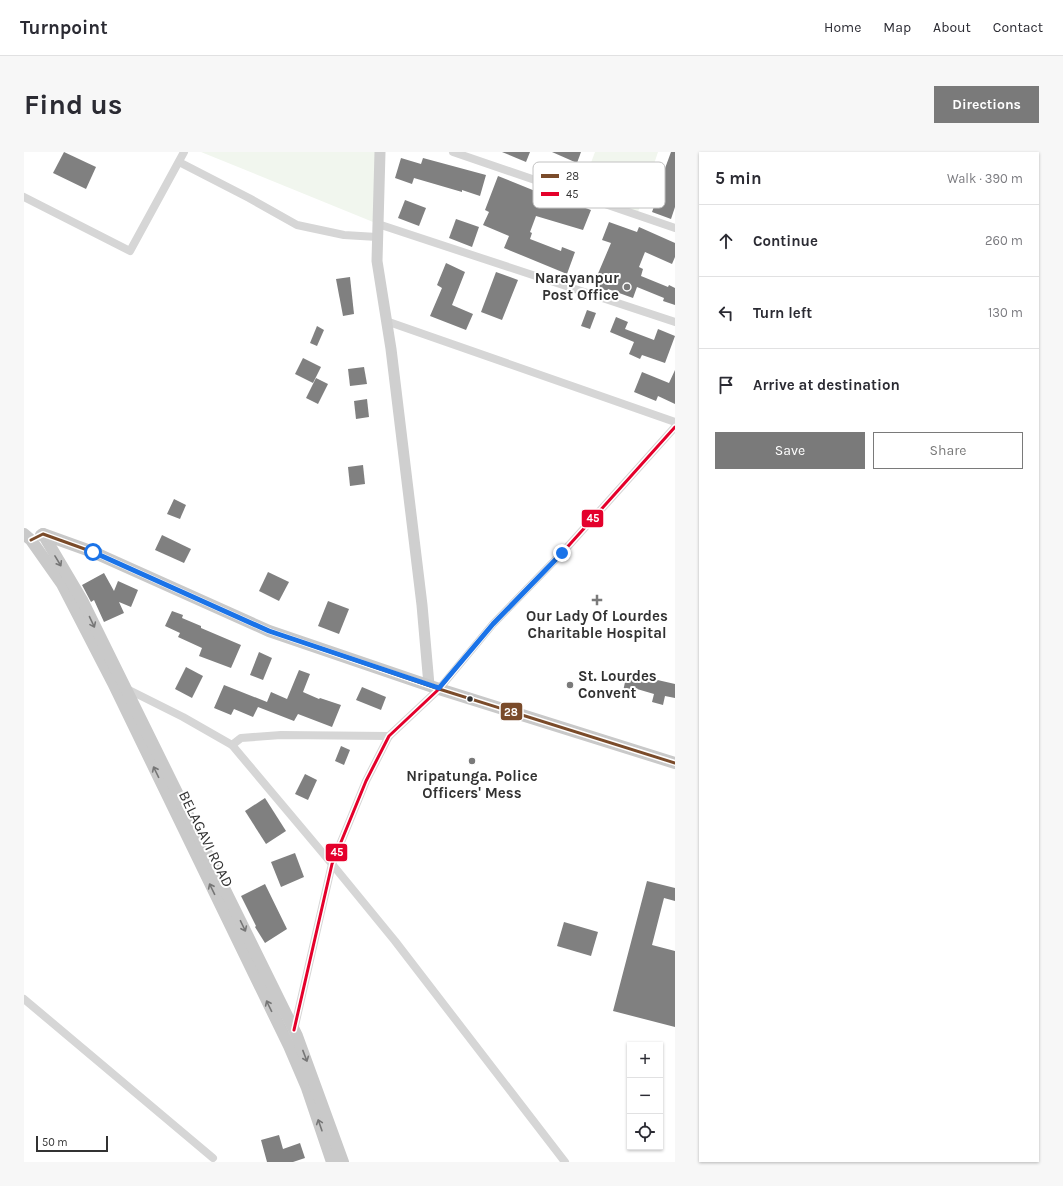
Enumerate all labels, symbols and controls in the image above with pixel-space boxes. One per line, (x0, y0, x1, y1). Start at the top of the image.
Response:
text: Turnpoint (20, 17, 108, 39)
text: Home (824, 19, 861, 36)
text: Map (883, 19, 911, 36)
text: About (933, 19, 971, 36)
text: Contact (993, 19, 1043, 36)
button: Directions (934, 86, 1039, 123)
text: Find us (24, 88, 123, 121)
legend (533, 162, 665, 208)
text: 5 min (715, 168, 762, 188)
text: 28 (566, 170, 579, 183)
text: Walk · 390 m (947, 171, 1023, 186)
text: 45 (566, 188, 578, 201)
icon: ahead (715, 230, 737, 252)
text: Continue (753, 232, 818, 250)
text: 260 m (985, 233, 1023, 248)
place label: Narayanpur Post Office (535, 269, 619, 304)
marker: Narayanpur Post Office (622, 282, 632, 292)
icon: left (715, 302, 737, 324)
text: Turn left (753, 304, 812, 322)
text: 130 m (988, 305, 1023, 320)
icon: arrive (715, 374, 737, 396)
text: Arrive at destination (753, 376, 900, 394)
button: Save (715, 432, 865, 469)
button: Share (873, 432, 1023, 469)
line badge: 45 (581, 509, 604, 528)
text: 45 (587, 512, 599, 525)
route start (84, 543, 102, 561)
route end (553, 544, 571, 562)
one-way arrow (55, 555, 63, 567)
marker: Our Lady Of Lourdes Charitable Hospital (591, 594, 603, 606)
place label: Our Lady Of Lourdes Charitable Hospital (526, 607, 668, 642)
one-way arrow (89, 615, 96, 627)
place label: St. Lourdes Convent (578, 667, 657, 702)
marker: St. Lourdes Convent (565, 680, 575, 690)
unlabelled marker (465, 694, 475, 704)
line badge: 28 (500, 702, 523, 721)
text: 28 (504, 706, 518, 719)
marker: Nripatunga. Police Officers' Mess (467, 756, 477, 766)
one-way arrow (152, 766, 159, 778)
place label: Nripatunga. Police Officers' Mess (406, 767, 538, 802)
street label: BELAGAVI ROAD (175, 788, 237, 890)
line badge: 45 (325, 843, 348, 862)
text: 45 (331, 846, 343, 859)
one-way arrow (208, 883, 215, 895)
one-way arrow (240, 920, 247, 932)
one-way arrow (265, 1000, 272, 1012)
map controls (627, 1042, 663, 1150)
button: + (627, 1042, 663, 1078)
one-way arrow (302, 1050, 310, 1062)
button: − (627, 1078, 663, 1114)
button: locate (627, 1114, 663, 1150)
one-way arrow (316, 1119, 323, 1132)
scale bar (36, 1134, 108, 1153)
text: 50 m (42, 1136, 68, 1149)

